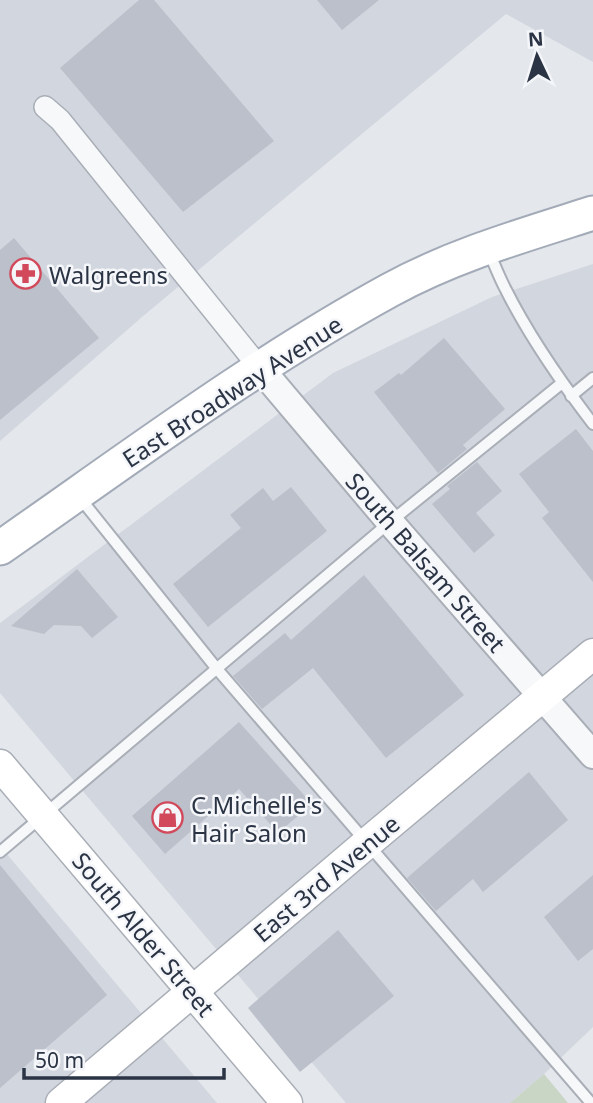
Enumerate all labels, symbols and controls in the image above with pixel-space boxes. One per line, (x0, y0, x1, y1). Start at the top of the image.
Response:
north arrow (502, 21, 572, 91)
text: N (527, 26, 544, 53)
pharmacy icon: Walgreens (9, 257, 43, 291)
place label: Walgreens (49, 258, 168, 291)
street label: East Broadway Avenue (116, 307, 348, 475)
street label: South Balsam Street (339, 465, 514, 659)
place label: C.Michelle's Hair Salon (191, 788, 322, 849)
shop icon: C.Michelle's Hair Salon (151, 801, 185, 835)
street label: East 3rd Avenue (246, 807, 406, 949)
street label: South Alder Street (65, 845, 223, 1023)
scale bar (24, 1036, 224, 1080)
text: 50 m (35, 1046, 84, 1074)

